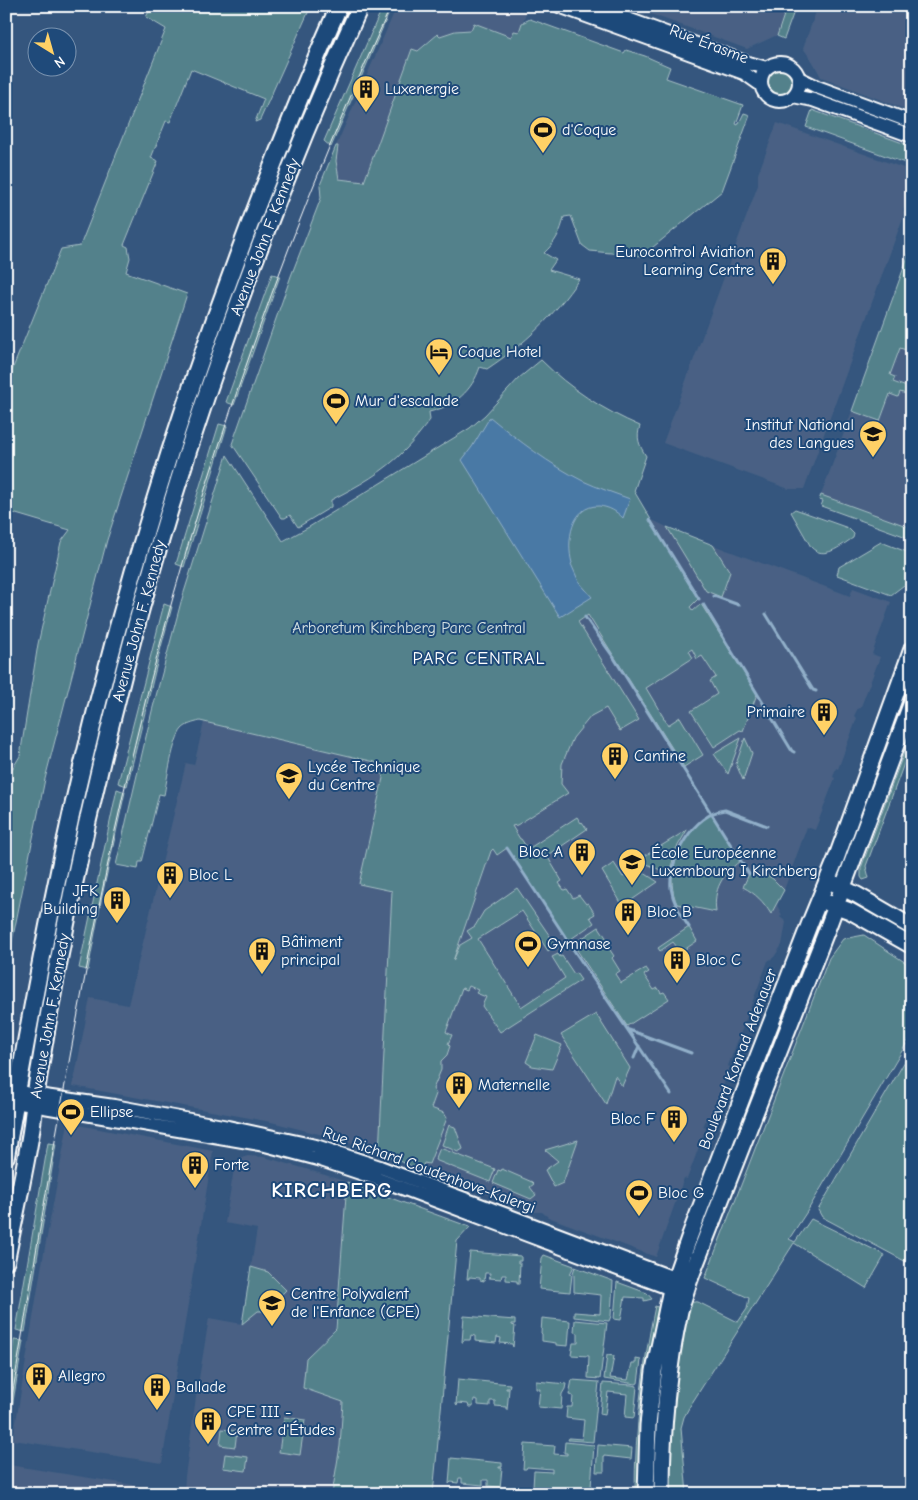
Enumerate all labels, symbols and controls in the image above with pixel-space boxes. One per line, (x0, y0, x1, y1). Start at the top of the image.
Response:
street label: Rue Érasme (667, 20, 751, 67)
north arrow (28, 28, 78, 78)
text: N (51, 52, 68, 72)
building icon: Luxenergie (351, 74, 381, 113)
place label: Luxenergie (385, 80, 459, 98)
sports icon: d'Coque (528, 115, 558, 154)
place label: d'Coque (562, 121, 616, 139)
street label: Avenue John F. Kennedy (227, 155, 304, 318)
place label: Eurocontrol Aviation Learning Centre (615, 243, 754, 279)
building icon: Eurocontrol Aviation Learning Centre (758, 246, 788, 285)
hotel icon: Coque Hotel (424, 337, 454, 376)
place label: Coque Hotel (458, 343, 542, 361)
sports icon: Mur d'escalade (321, 386, 351, 425)
place label: Mur d'escalade (355, 392, 459, 410)
place label: Institut National des Langues (745, 416, 854, 452)
school or university icon: Institut National des Langues (858, 419, 888, 458)
street label: Avenue John F. Kennedy (109, 537, 170, 704)
park label: Arboretum Kirchberg Parc Central (292, 619, 526, 637)
district label: PARC CENTRAL (413, 648, 545, 669)
building icon: Primaire (809, 697, 839, 736)
place label: Primaire (747, 703, 805, 721)
building icon: Cantine (600, 741, 630, 780)
place label: Cantine (634, 747, 686, 765)
place label: Lycée Technique du Centre (308, 758, 420, 794)
school or university icon: Lycée Technique du Centre (274, 761, 304, 800)
building icon: Bloc A (567, 837, 597, 876)
place label: Bloc A (519, 843, 563, 861)
place label: École Européenne Luxembourg I Kirchberg (651, 843, 818, 880)
school or university icon: École Européenne Luxembourg I Kirchberg (617, 847, 647, 886)
building icon: Bloc L (155, 860, 185, 899)
place label: Bloc L (189, 866, 232, 884)
place label: JFK Building (43, 882, 98, 918)
building icon: JFK Building (102, 885, 132, 924)
building icon: Bloc B (613, 897, 643, 936)
place label: Bloc B (647, 903, 692, 921)
sports icon: Gymnase (513, 929, 543, 968)
street label: Avenue John F. Kennedy (27, 931, 74, 1100)
place label: Bâtiment principal (281, 933, 342, 969)
place label: Gymnase (547, 935, 611, 953)
building icon: Bâtiment principal (247, 936, 277, 975)
building icon: Bloc C (662, 945, 692, 984)
place label: Bloc C (696, 951, 741, 969)
street label: Boulevard Konrad Adenauer (695, 965, 781, 1152)
building icon: Maternelle (444, 1070, 474, 1109)
place label: Maternelle (478, 1076, 550, 1094)
sports icon: Ellipse (56, 1097, 86, 1136)
place label: Ellipse (90, 1103, 133, 1121)
building icon: Bloc F (659, 1104, 689, 1143)
place label: Bloc F (611, 1110, 656, 1128)
street label: Rue Richard Coudenhove-Kalergi (320, 1123, 538, 1217)
building icon: Forte (180, 1150, 210, 1189)
place label: Forte (214, 1156, 249, 1174)
district label: KIRCHBERG (271, 1178, 393, 1202)
sports icon: Bloc G (624, 1178, 654, 1217)
place label: Bloc G (658, 1184, 704, 1202)
place label: Centre Polyvalent de l'Enfance (CPE) (291, 1285, 420, 1321)
school or university icon: Centre Polyvalent de l'Enfance (CPE) (257, 1288, 287, 1327)
building icon: Allegro (24, 1361, 54, 1400)
place label: Allegro (58, 1367, 105, 1385)
building icon: Ballade (142, 1372, 172, 1411)
place label: Ballade (176, 1378, 226, 1396)
place label: CPE III - Centre d'Études (227, 1403, 335, 1439)
building icon: CPE III - Centre d'Études (193, 1406, 223, 1445)

